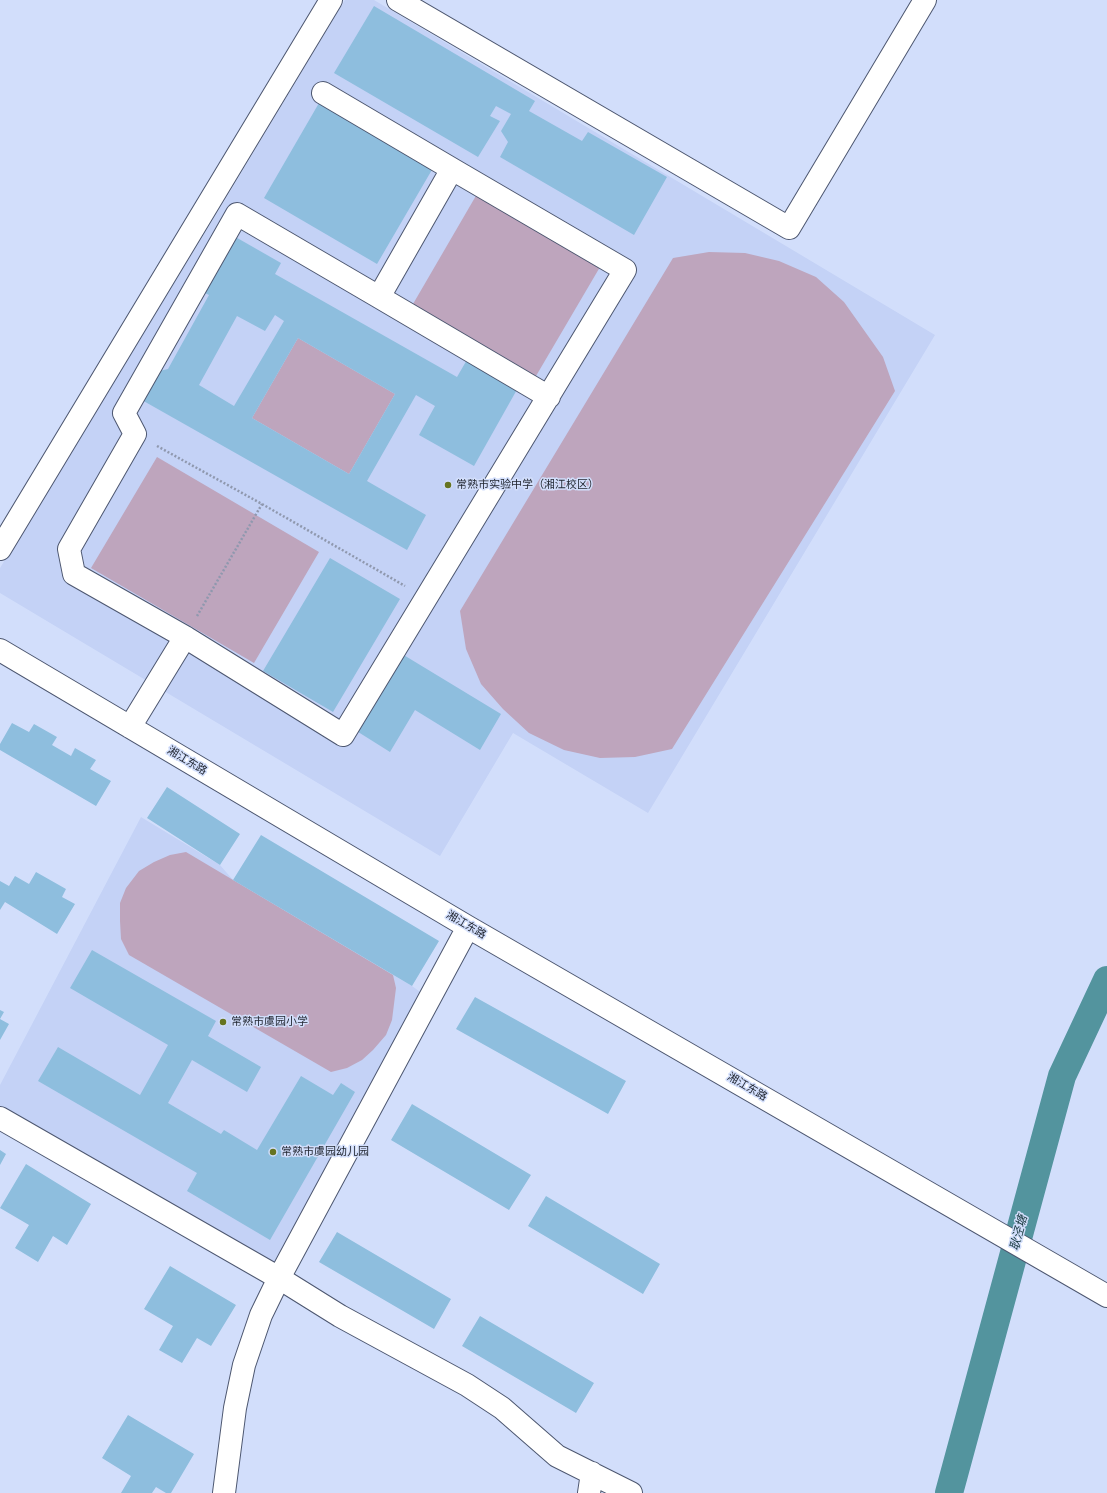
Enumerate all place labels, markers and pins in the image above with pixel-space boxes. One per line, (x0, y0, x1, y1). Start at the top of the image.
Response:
place label: 常熟市实验中学（湘江校区） (456, 478, 599, 492)
marker: 常熟市实验中学（湘江校区） (443, 480, 453, 490)
place label: 常熟市虞园小学 (231, 1015, 308, 1029)
marker: 常熟市虞园小学 (218, 1017, 228, 1027)
place label: 常熟市虞园幼儿园 (281, 1145, 369, 1159)
marker: 常熟市虞园幼儿园 (268, 1147, 278, 1157)

